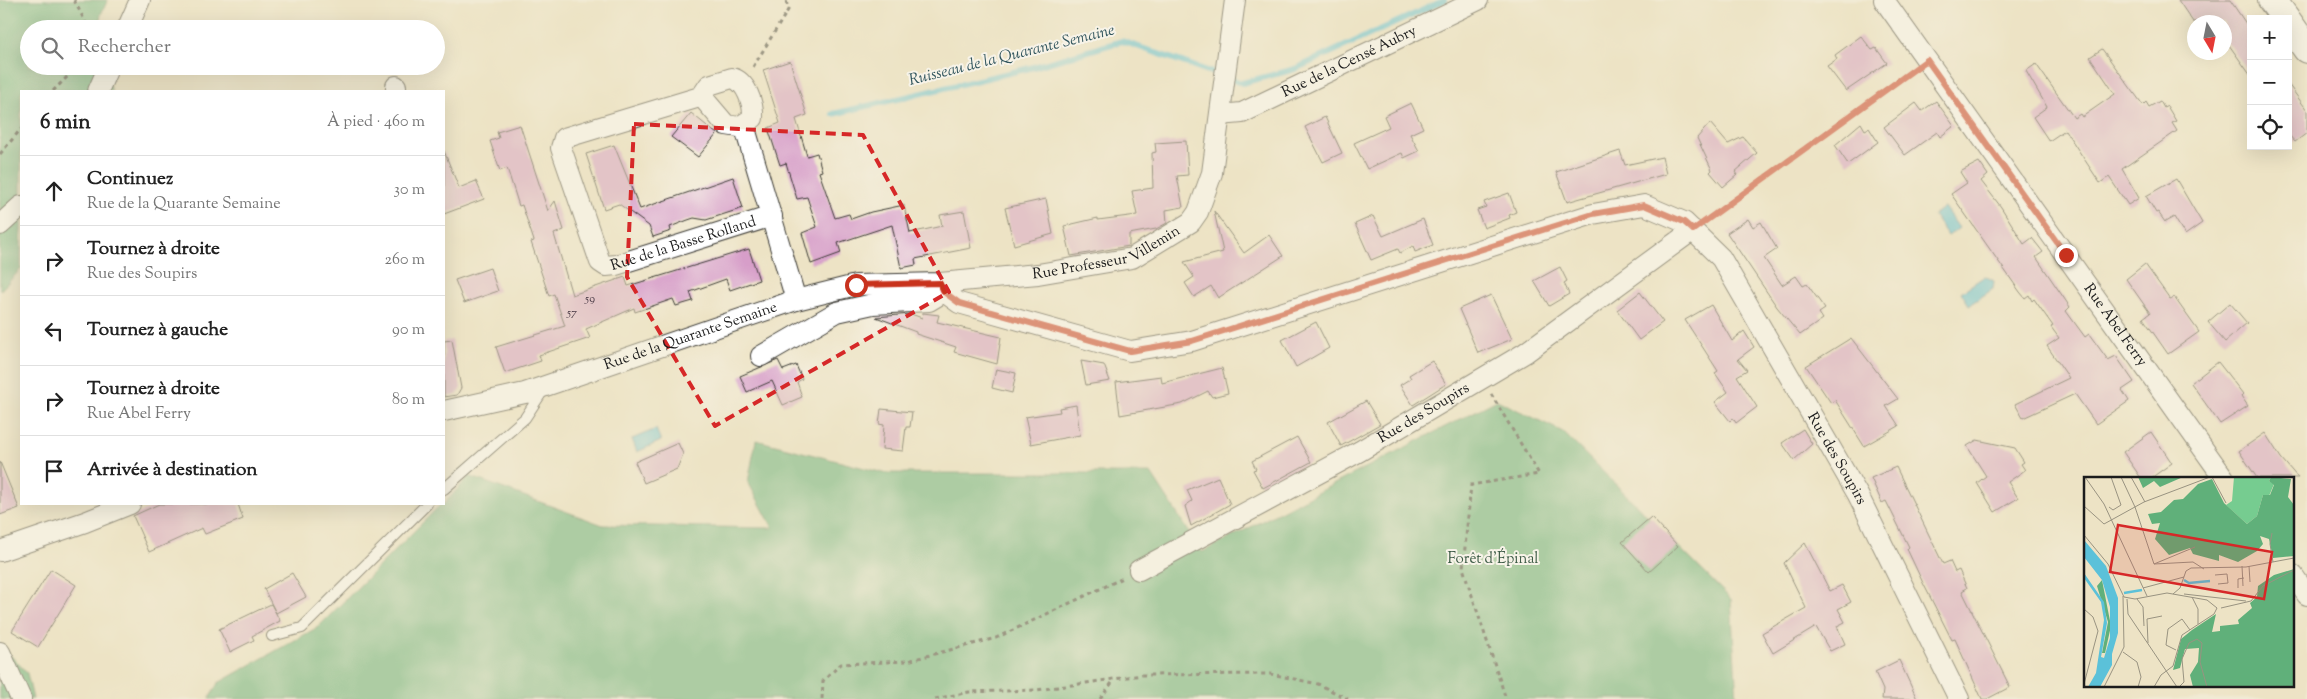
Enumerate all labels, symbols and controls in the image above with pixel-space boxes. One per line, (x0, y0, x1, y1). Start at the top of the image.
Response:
north arrow (2187, 15, 2232, 60)
map controls (2247, 15, 2292, 150)
button: + (2247, 15, 2292, 60)
water label: Ruisseau de la Quarante Semaine (907, 19, 1117, 93)
search box (20, 20, 445, 75)
street label: Rue de la Censé Aubry (1278, 20, 1421, 103)
icon: search (38, 34, 66, 62)
text: Rechercher (78, 34, 171, 61)
button: − (2247, 60, 2292, 105)
button: locate (2247, 105, 2292, 150)
text: 6 min (40, 108, 91, 138)
text: À pied · 460 m (327, 111, 425, 134)
text: Continuez (87, 166, 173, 193)
icon: ahead (40, 177, 68, 205)
text: 30 m (394, 179, 425, 202)
text: Rue de la Quarante Semaine (87, 193, 281, 216)
street label: Rue de la Basse Rolland (608, 211, 759, 277)
street label: Rue Professeur Villemin (1031, 220, 1184, 285)
text: Tournez à droite (87, 236, 220, 263)
route end (2055, 244, 2078, 267)
icon: right (40, 247, 68, 275)
text: 260 m (384, 249, 425, 272)
text: Rue des Soupirs (87, 263, 197, 286)
route start (845, 274, 868, 297)
street label: Rue Abel Ferry (2078, 279, 2152, 371)
house number: 59 (584, 290, 595, 308)
street label: Rue de la Quarante Semaine (601, 297, 780, 376)
house number: 57 (566, 304, 577, 322)
icon: left (40, 317, 68, 345)
text: Tournez à gauche (87, 317, 228, 344)
text: 90 m (392, 319, 425, 342)
text: Tournez à droite (87, 376, 220, 403)
street label: Rue des Soupirs (1374, 378, 1474, 449)
icon: right (40, 387, 68, 415)
text: 80 m (392, 389, 425, 412)
text: Rue Abel Ferry (87, 403, 191, 426)
street label: Rue des Soupirs (1802, 408, 1872, 508)
icon: arrive (40, 457, 68, 485)
text: Arrivée à destination (87, 457, 258, 484)
inset map (2084, 477, 2294, 686)
park label: Forêt d'Épinal (1447, 548, 1539, 570)

